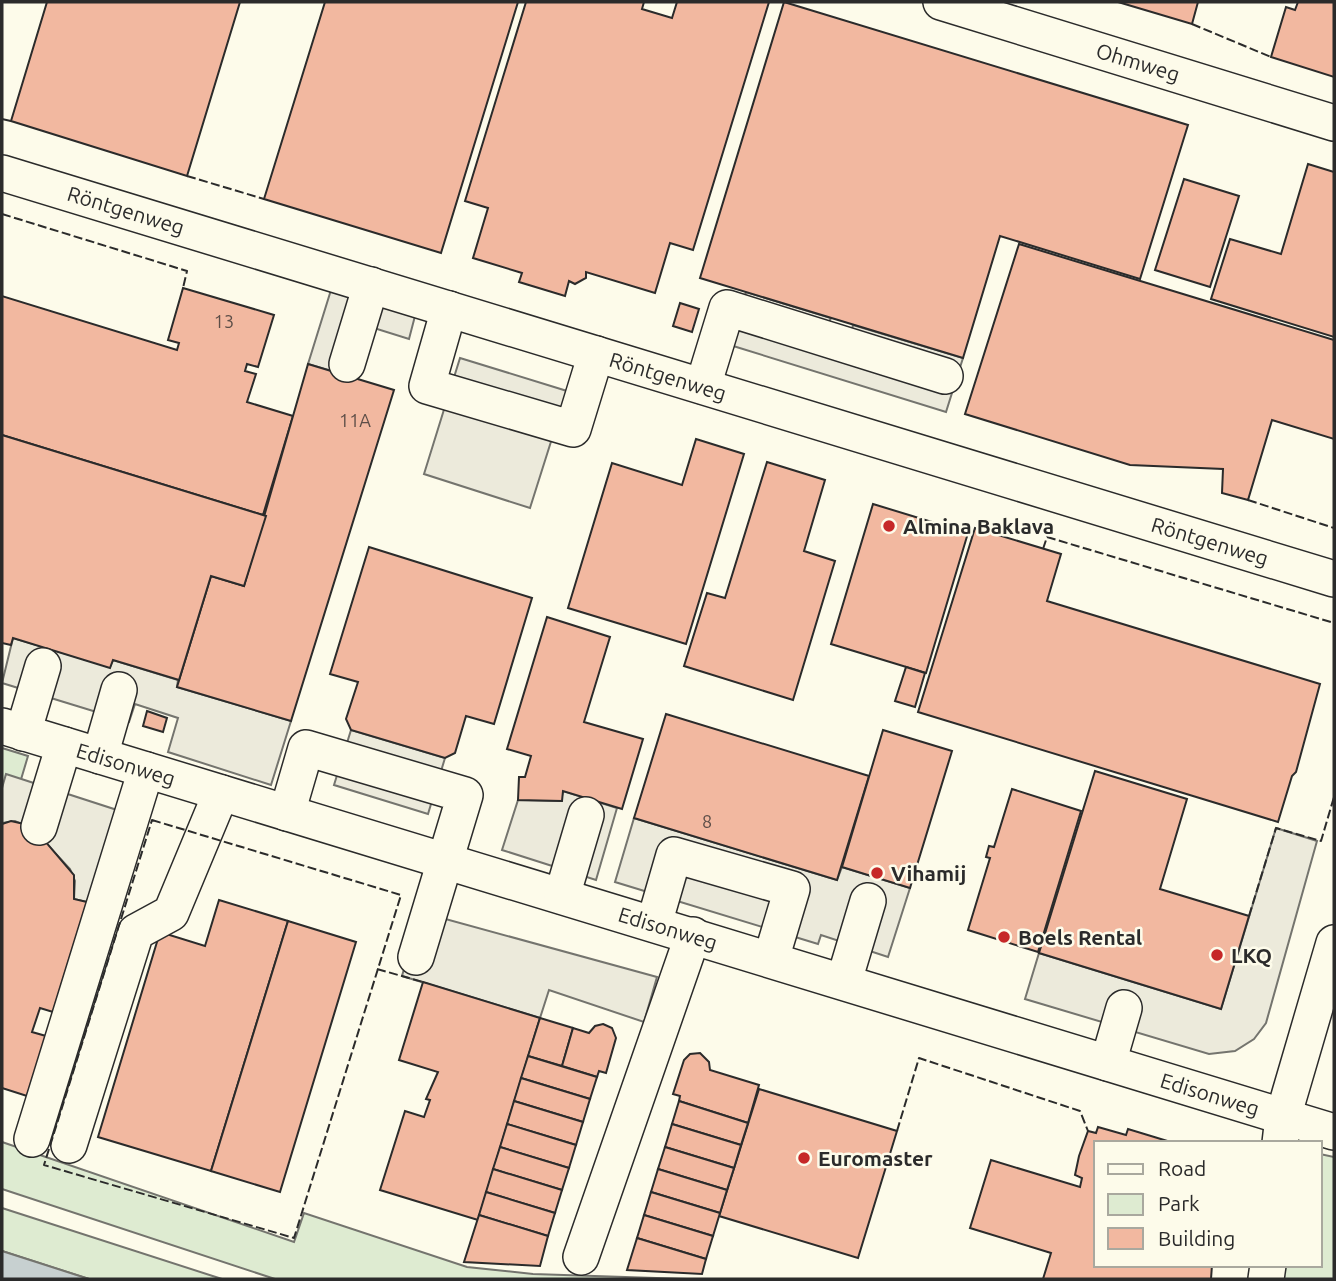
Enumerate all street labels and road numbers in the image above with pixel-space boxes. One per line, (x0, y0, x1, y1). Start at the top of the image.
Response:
street label: Ohmweg (1093, 38, 1183, 86)
street label: Röntgenweg (65, 181, 187, 239)
street label: Röntgenweg (607, 347, 729, 405)
street label: Röntgenweg (1149, 512, 1271, 570)
street label: Edisonweg (74, 738, 178, 790)
street label: Edisonweg (616, 902, 720, 954)
street label: Edisonweg (1158, 1068, 1262, 1120)

